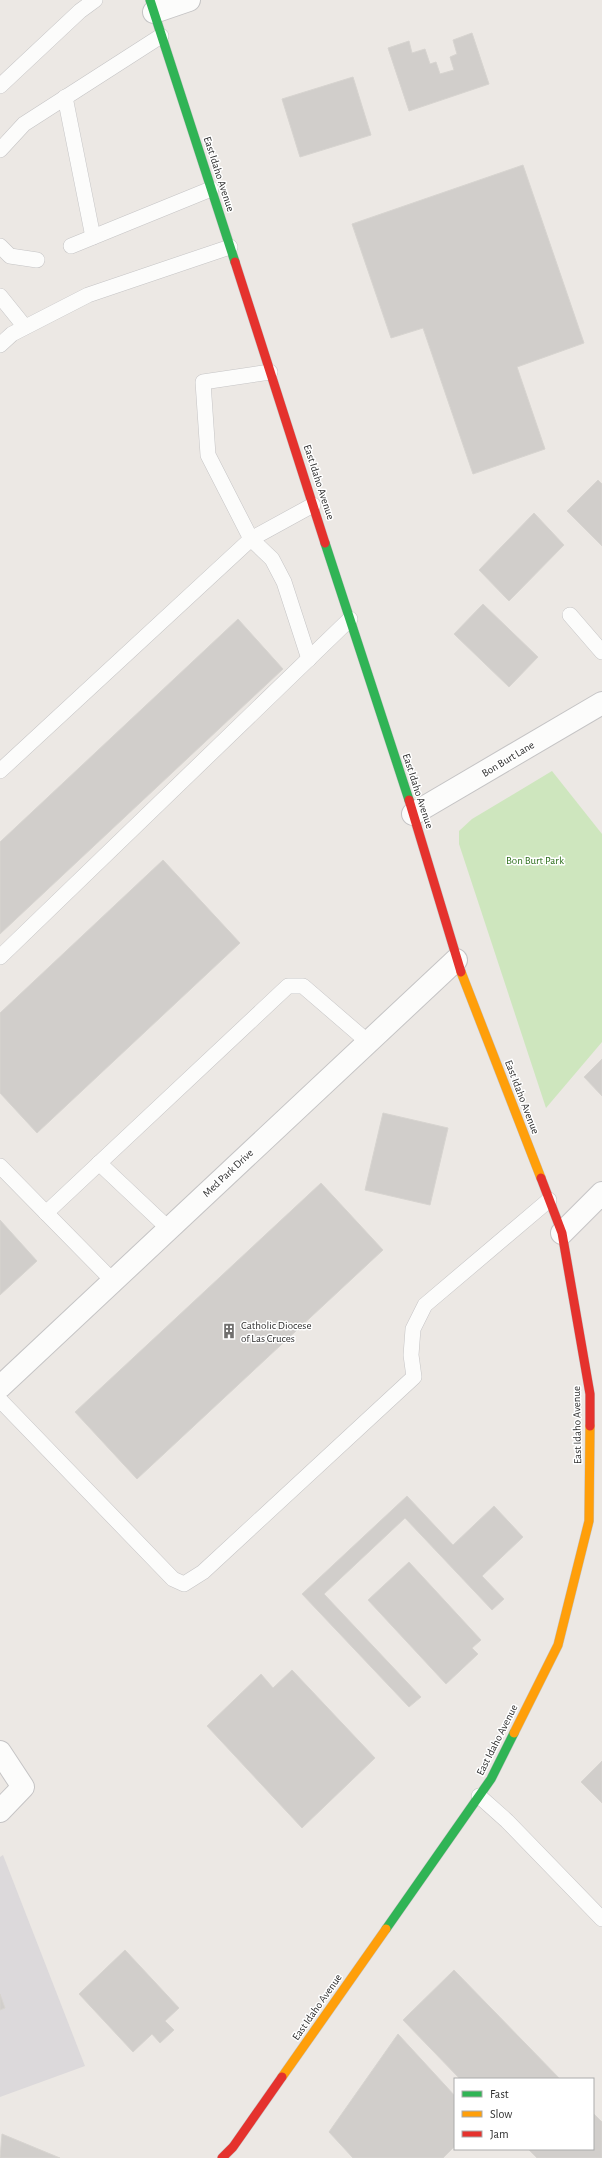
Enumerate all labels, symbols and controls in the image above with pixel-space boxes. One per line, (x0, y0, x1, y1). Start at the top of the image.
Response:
street label: East Idaho Avenue (202, 135, 236, 213)
street label: East Idaho Avenue (302, 443, 336, 521)
street label: Bon Burt Lane (480, 739, 536, 779)
street label: East Idaho Avenue (401, 752, 435, 830)
park label: Bon Burt Park (506, 855, 564, 866)
street label: East Idaho Avenue (503, 1059, 541, 1135)
street label: Med Park Drive (201, 1147, 255, 1199)
place label: Catholic Diocese of Las Cruces (241, 1320, 311, 1344)
building icon: Catholic Diocese of Las Cruces (220, 1322, 238, 1340)
street label: East Idaho Avenue (571, 1386, 583, 1464)
street label: East Idaho Avenue (474, 1703, 520, 1777)
street label: East Idaho Avenue (290, 1972, 344, 2042)
legend (454, 2078, 594, 2150)
text: Fast (490, 2088, 509, 2100)
text: Slow (490, 2108, 512, 2120)
text: Jam (490, 2128, 509, 2140)

